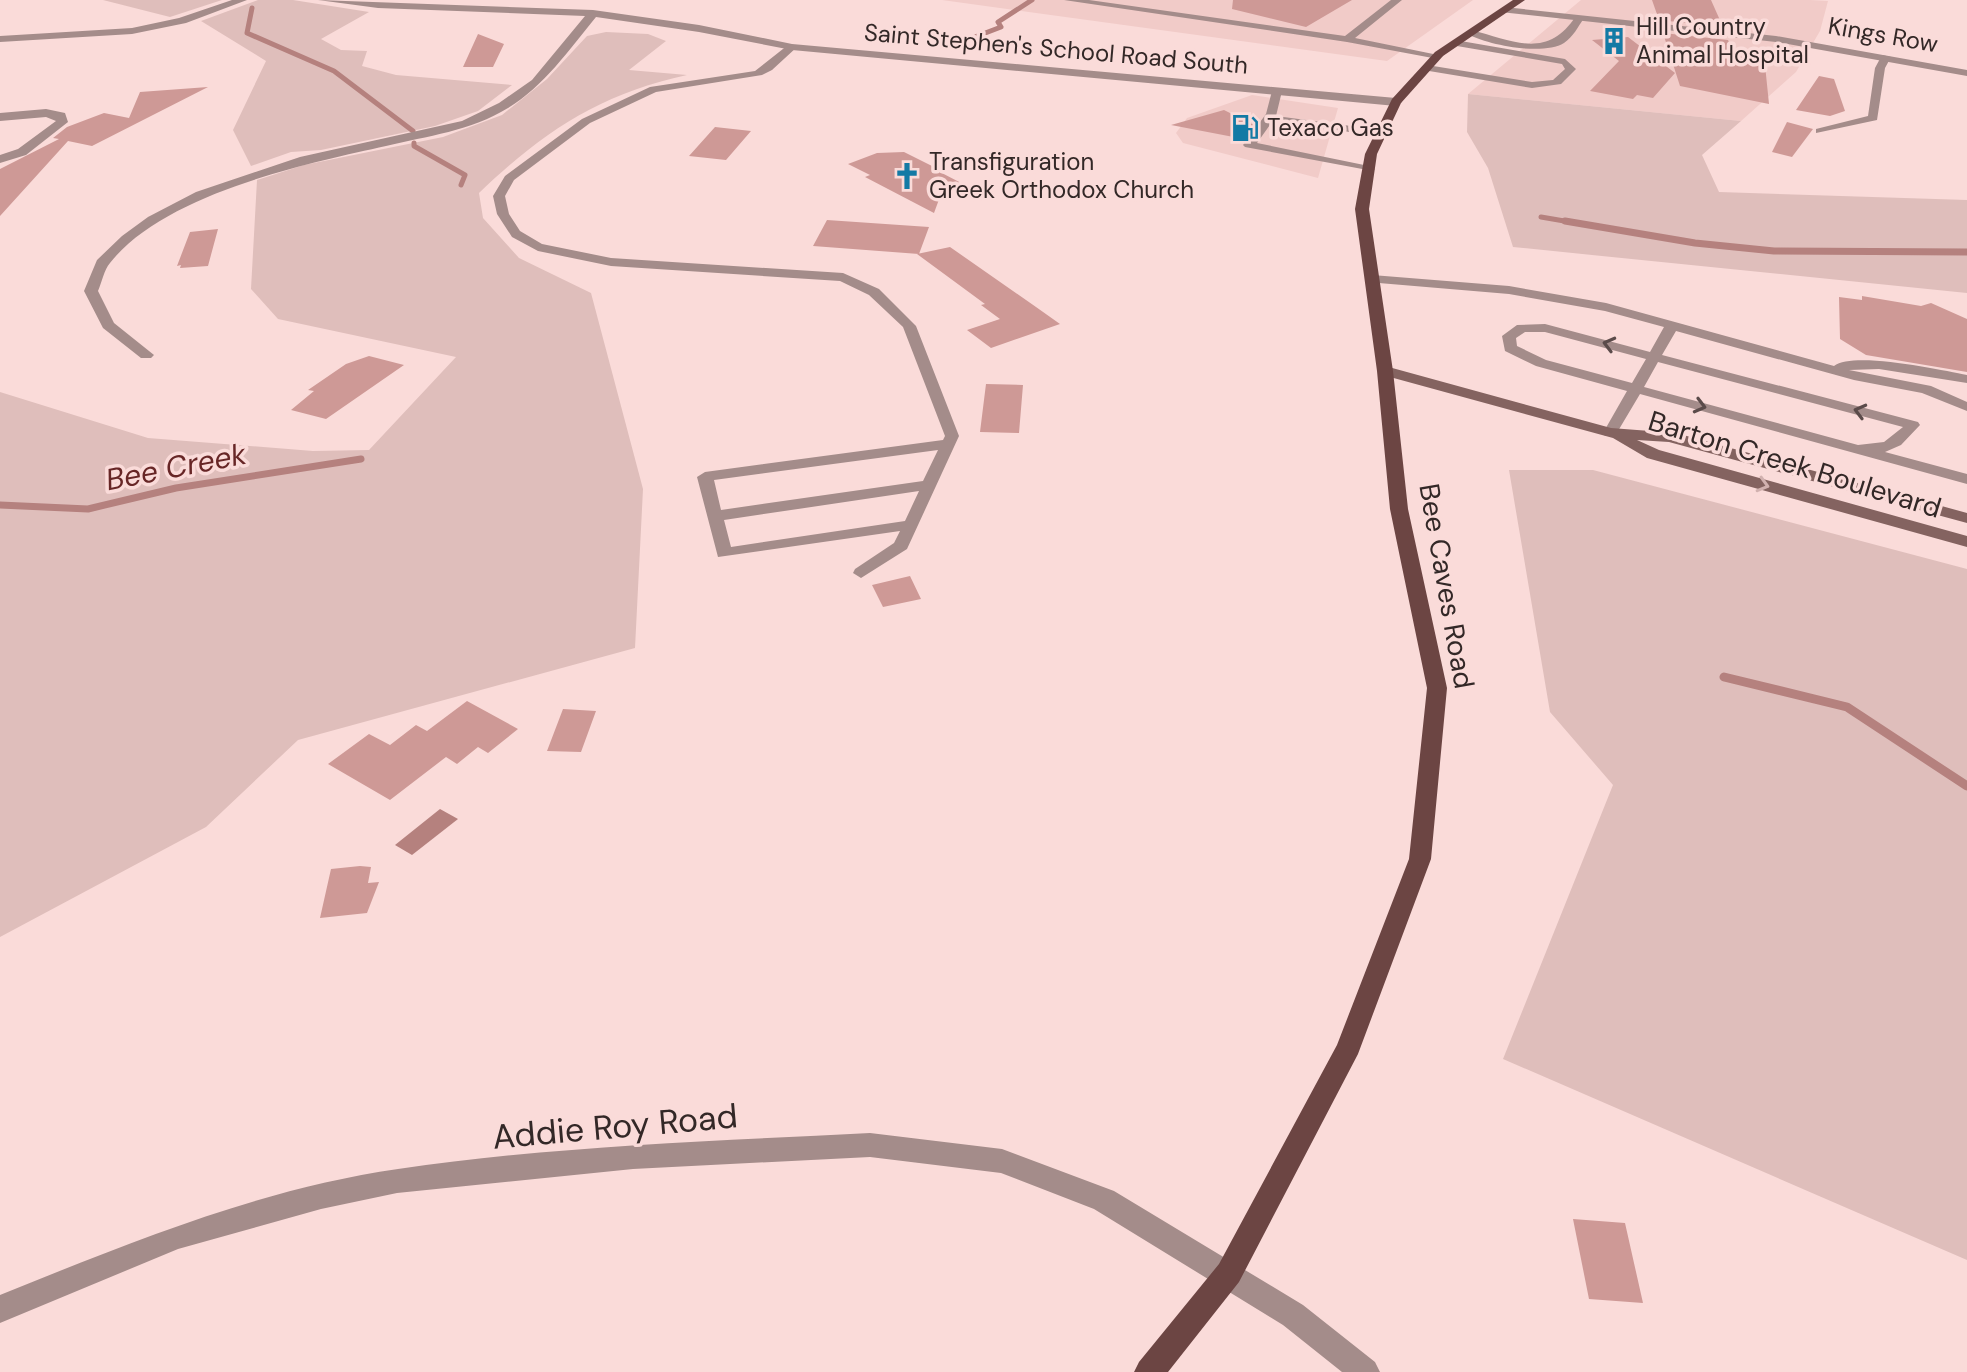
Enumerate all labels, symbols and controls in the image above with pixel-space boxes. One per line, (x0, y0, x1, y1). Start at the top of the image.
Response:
street label: Kings Row (1826, 10, 1940, 59)
place label: Hill Country Animal Hospital (1636, 11, 1809, 70)
street label: Saint Stephen's School Road South (863, 16, 1249, 81)
building icon: Hill Country Animal Hospital (1599, 26, 1629, 56)
place label: Texaco Gas (1267, 112, 1394, 143)
fuel station icon: Texaco Gas (1230, 113, 1260, 143)
place label: Transfiguration Greek Orthodox Church (929, 146, 1194, 205)
church icon: Transfiguration Greek Orthodox Church (892, 161, 922, 191)
one-way arrow (1602, 337, 1616, 354)
one-way arrow (1692, 397, 1706, 413)
street label: Barton Creek Boulevard (1644, 402, 1946, 527)
one-way arrow (1853, 403, 1867, 420)
water label: Bee Creek (102, 434, 250, 499)
one-way arrow (1755, 476, 1769, 492)
street label: Bee Caves Road (1410, 481, 1483, 692)
street label: Addie Roy Road (491, 1093, 739, 1160)

